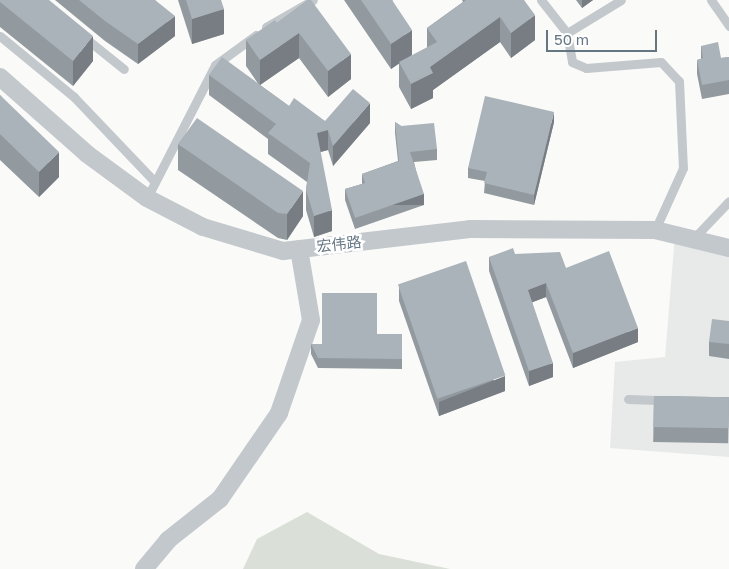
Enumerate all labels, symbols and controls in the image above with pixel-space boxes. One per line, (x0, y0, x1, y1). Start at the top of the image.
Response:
scale bar (549, 20, 660, 52)
text: 50 m (554, 30, 589, 48)
street label: 宏伟路 (316, 233, 362, 255)

